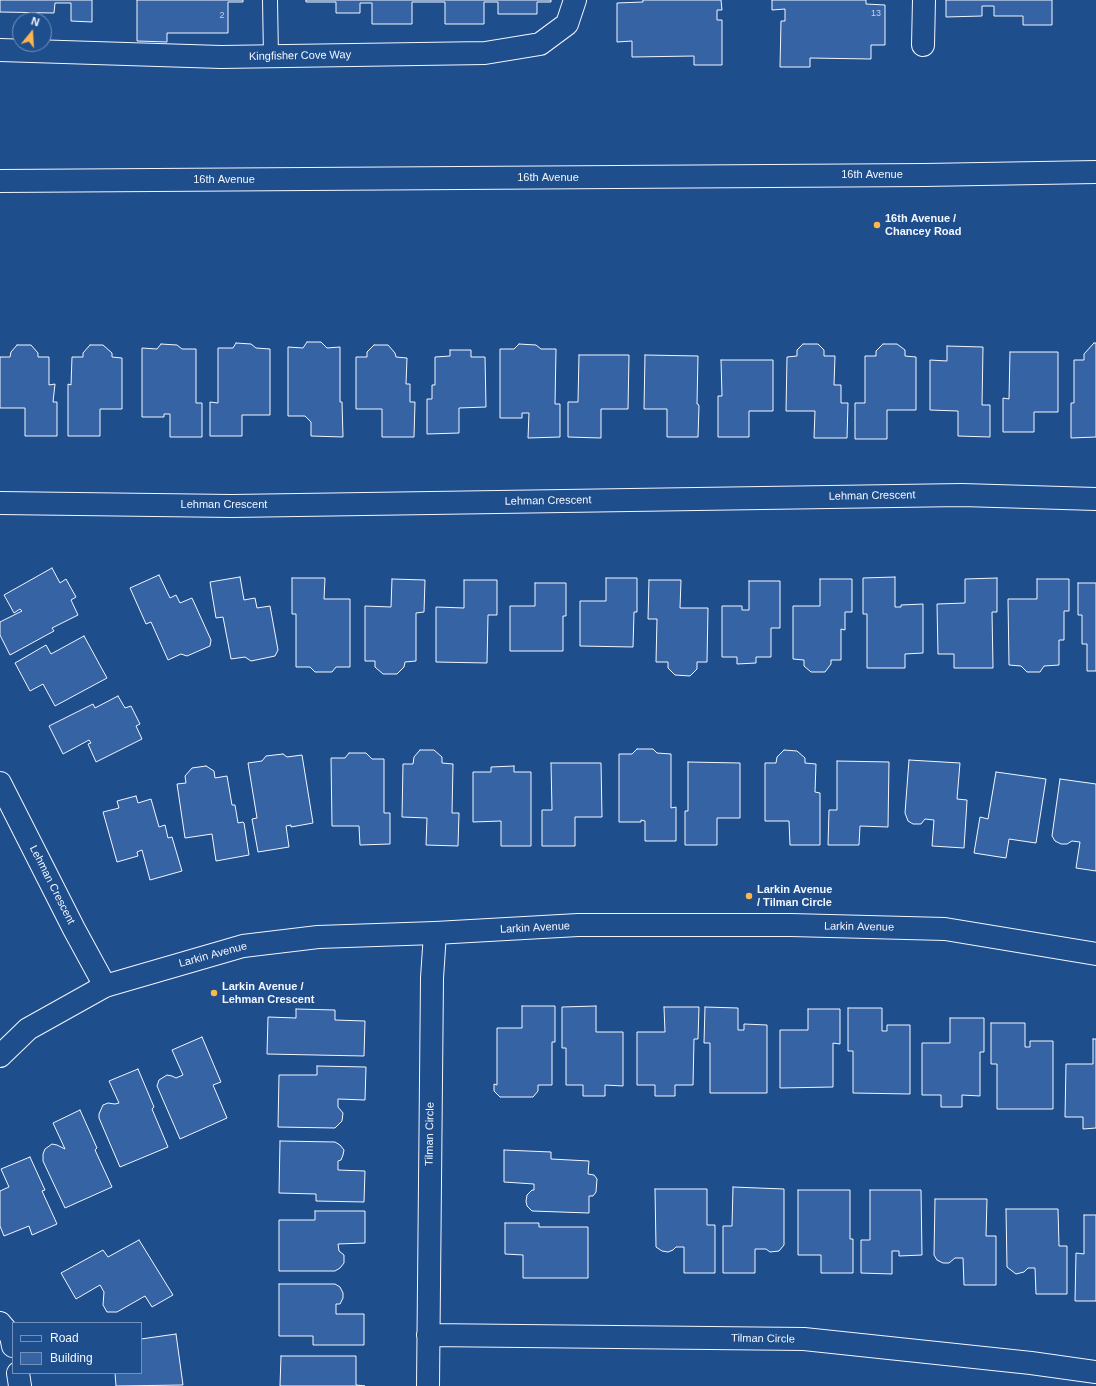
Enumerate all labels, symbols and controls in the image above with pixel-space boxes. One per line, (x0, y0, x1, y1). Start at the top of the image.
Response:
house number: 13 (871, 9, 881, 19)
house number: 2 (219, 11, 225, 21)
north arrow (12, 12, 52, 52)
text: N (30, 15, 41, 28)
street label: Kingfisher Cove Way (249, 49, 351, 63)
street label: 16th Avenue (841, 168, 903, 182)
street label: 16th Avenue (517, 171, 579, 185)
street label: 16th Avenue (193, 173, 255, 187)
place label: 16th Avenue / Chancey Road (885, 212, 961, 238)
marker: 16th Avenue / Chancey Road (872, 220, 882, 230)
street label: Lehman Crescent (828, 489, 916, 503)
street label: Lehman Crescent (504, 494, 592, 508)
street label: Lehman Crescent (181, 498, 267, 512)
street label: Lehman Crescent (26, 843, 78, 927)
place label: Larkin Avenue / Tilman Circle (757, 883, 832, 909)
marker: Larkin Avenue / Tilman Circle (744, 891, 754, 901)
street label: Larkin Avenue (500, 920, 570, 936)
street label: Larkin Avenue (824, 920, 894, 934)
street label: Larkin Avenue (177, 940, 249, 970)
place label: Larkin Avenue / Lehman Crescent (222, 980, 314, 1006)
marker: Larkin Avenue / Lehman Crescent (209, 988, 219, 998)
street label: Tilman Circle (423, 1102, 437, 1166)
legend (12, 1322, 142, 1374)
text: Road (50, 1331, 79, 1345)
street label: Tilman Circle (731, 1332, 795, 1346)
text: Building (50, 1351, 93, 1365)

